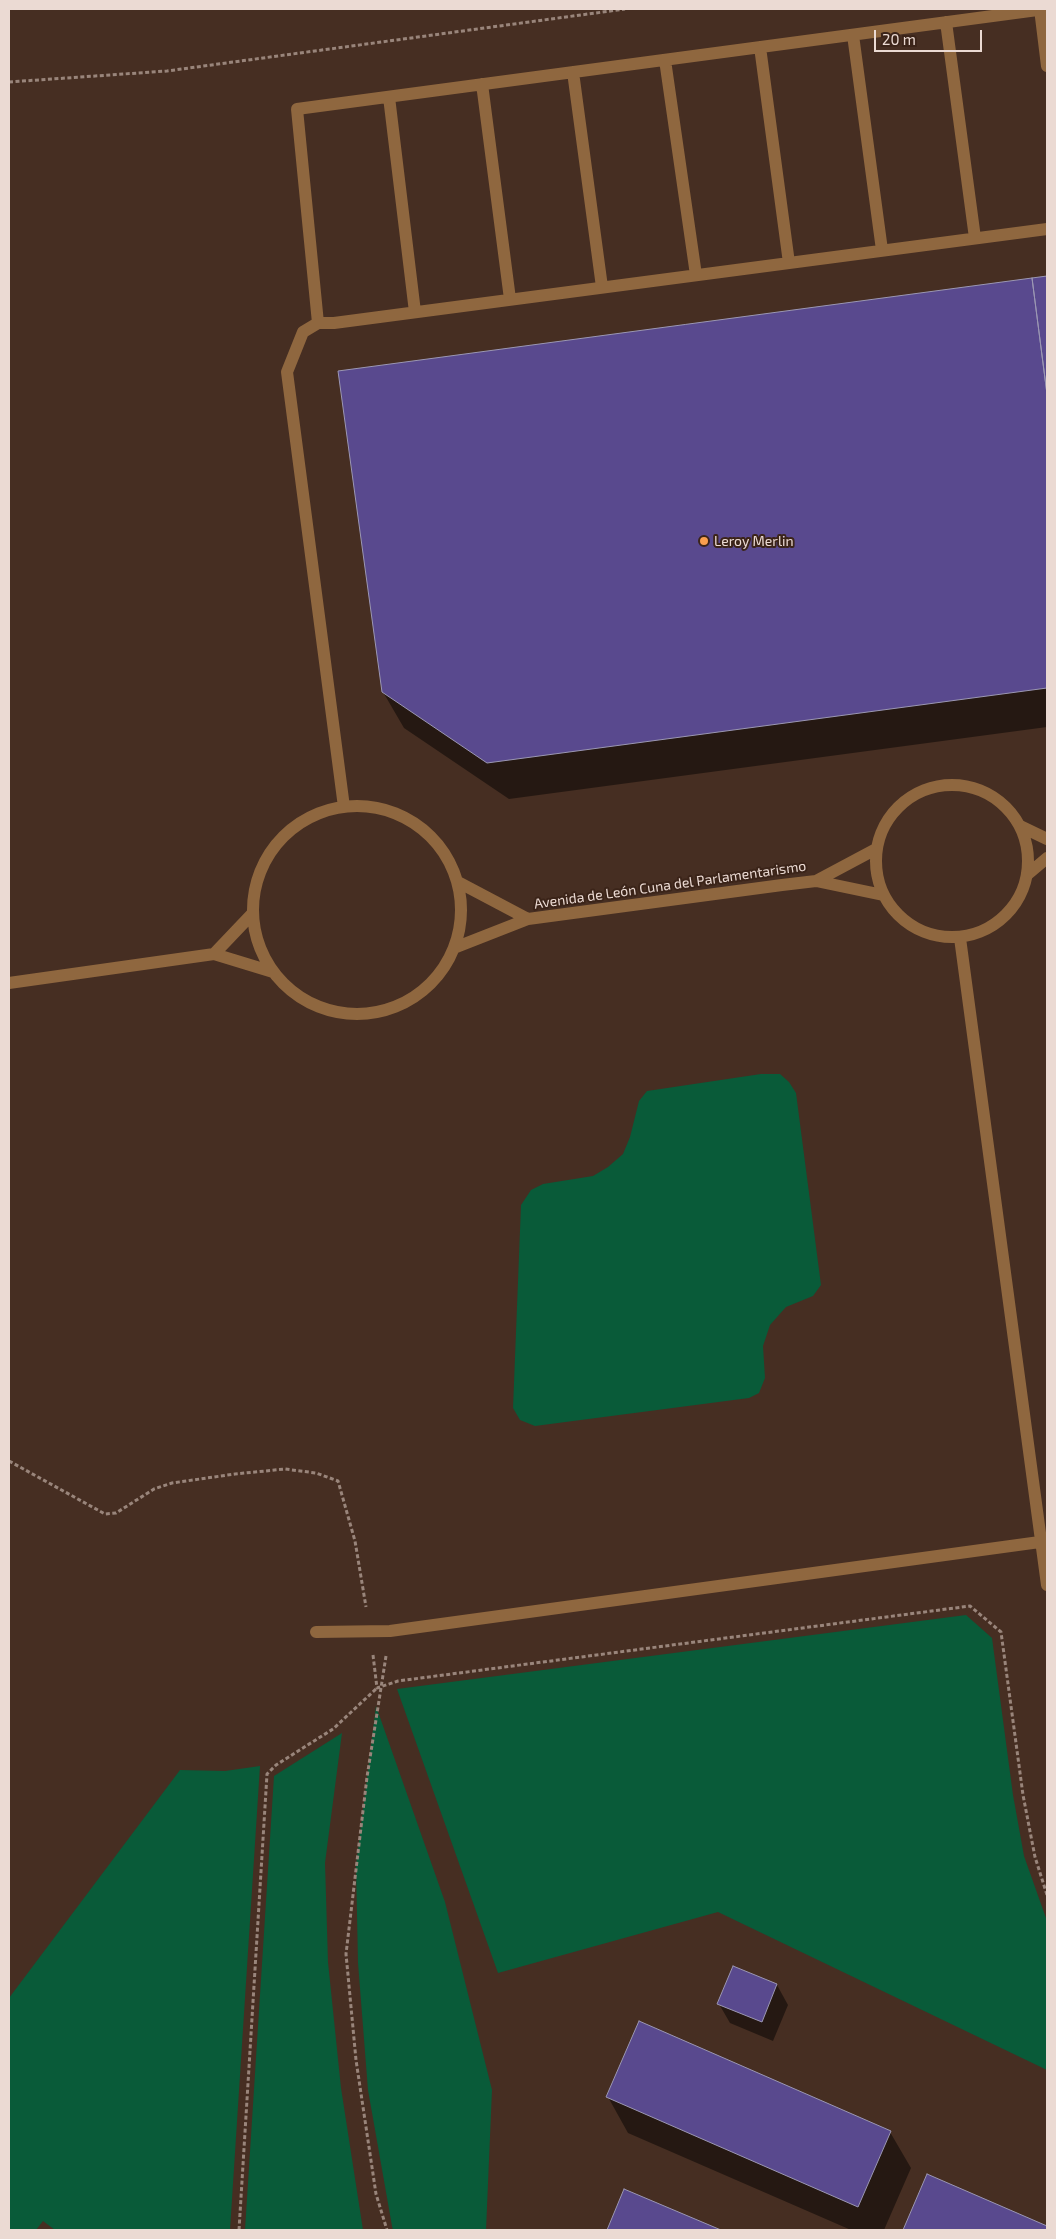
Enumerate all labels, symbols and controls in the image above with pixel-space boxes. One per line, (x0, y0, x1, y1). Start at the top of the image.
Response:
scale bar (876, 20, 984, 52)
text: 20 m (882, 30, 916, 48)
place label: Leroy Merlin (714, 533, 794, 549)
marker: Leroy Merlin (698, 535, 710, 547)
street label: Avenida de León Cuna del Parlamentarismo (533, 858, 807, 912)

